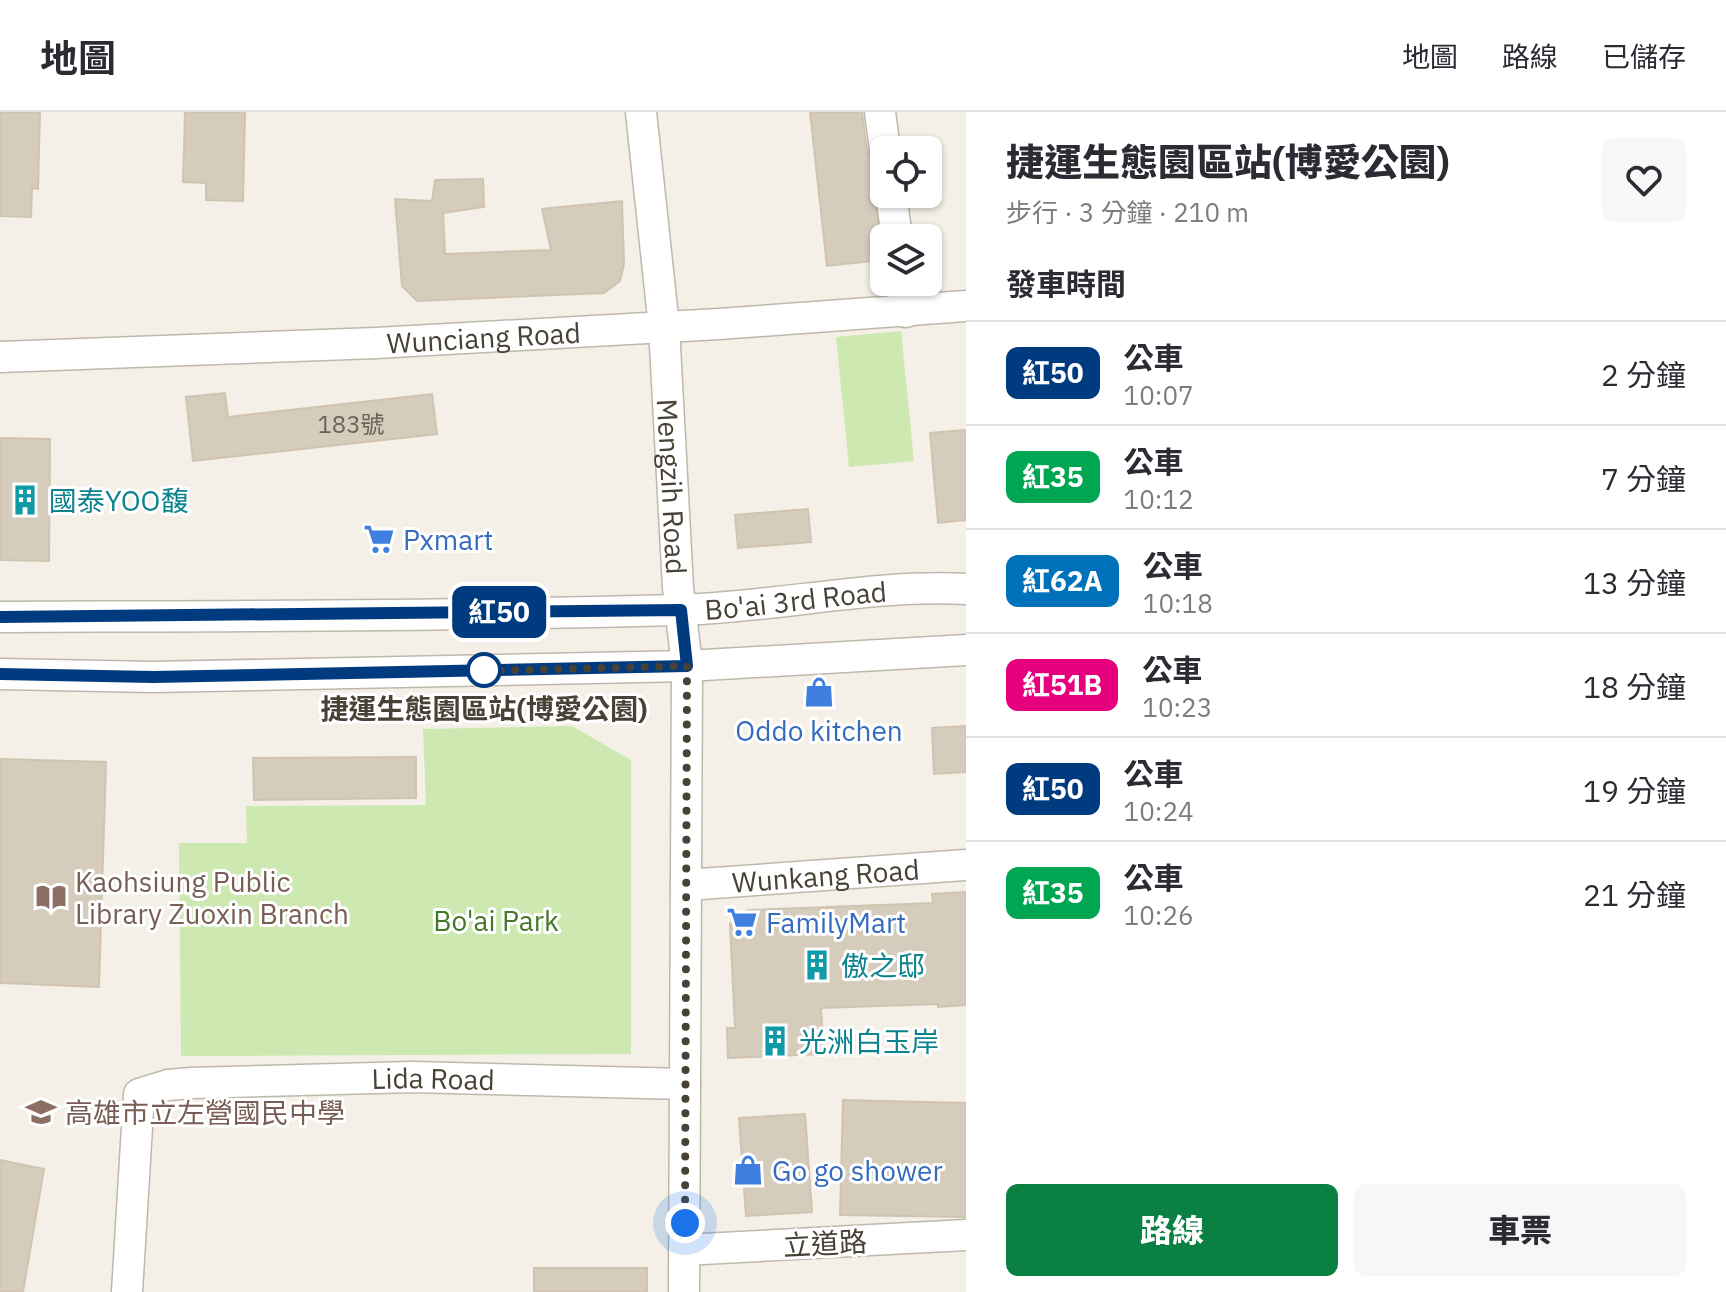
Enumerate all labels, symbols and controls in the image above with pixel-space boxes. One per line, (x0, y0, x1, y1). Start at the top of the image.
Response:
text: 地圖 (40, 33, 116, 82)
text: 地圖 (1402, 38, 1458, 75)
text: 路線 (1502, 38, 1558, 75)
text: 已儲存 (1602, 38, 1686, 75)
map controls (870, 136, 942, 296)
button: locate (870, 136, 942, 208)
text: 捷運生態園區站(博愛公園) (1006, 137, 1450, 186)
button: heart (1602, 138, 1686, 222)
text: 步行 · 3 分鐘 · 210 m (1006, 195, 1249, 229)
button: layers (870, 224, 942, 296)
text: 發車時間 (1006, 264, 1126, 303)
street label: Wunciang Road (385, 313, 582, 361)
text: 公車 (1124, 338, 1184, 377)
text: 紅50 (1022, 354, 1084, 391)
text: 2 分鐘 (1601, 355, 1686, 394)
text: 10:07 (1124, 378, 1194, 412)
street label: Mengzih Road (649, 398, 696, 575)
house number: 183號 (317, 408, 385, 440)
text: 公車 (1124, 442, 1184, 481)
text: 紅35 (1022, 458, 1084, 495)
text: 7 分鐘 (1601, 459, 1686, 498)
place label: 國泰YOO馥 (49, 482, 188, 519)
text: 10:12 (1124, 482, 1194, 516)
building icon: 國泰YOO馥 (8, 483, 42, 517)
place label: Pxmart (403, 521, 493, 558)
supermarket icon: Pxmart (362, 522, 396, 556)
text: 公車 (1143, 546, 1203, 585)
text: 紅62A (1022, 562, 1103, 599)
text: 13 分鐘 (1583, 563, 1686, 602)
street label: Bo'ai 3rd Road (703, 572, 888, 627)
line badge: 紅50 (453, 586, 545, 638)
text: 10:18 (1143, 586, 1213, 620)
text: 紅50 (468, 593, 530, 630)
text: 公車 (1142, 650, 1202, 689)
marker: 捷運生態園區站(博愛公園) (467, 653, 501, 687)
text: 紅51B (1022, 666, 1102, 703)
text: 18 分鐘 (1583, 667, 1686, 706)
shop icon: Oddo kitchen (802, 675, 836, 709)
place label: 捷運生態園區站(博愛公園) (321, 690, 647, 727)
text: 10:23 (1142, 690, 1212, 724)
place label: Oddo kitchen (735, 712, 903, 749)
text: 公車 (1124, 754, 1184, 793)
text: 紅50 (1022, 770, 1084, 807)
text: 19 分鐘 (1583, 771, 1686, 810)
text: 10:24 (1124, 794, 1194, 828)
street label: Wunkang Road (731, 850, 921, 900)
text: 公車 (1124, 858, 1184, 897)
place label: Kaohsiung Public Library Zuoxin Branch (75, 863, 349, 932)
text: 紅35 (1022, 874, 1084, 911)
text: 21 分鐘 (1583, 875, 1686, 914)
library icon: Kaohsiung Public Library Zuoxin Branch (34, 880, 68, 914)
text: 10:26 (1124, 898, 1194, 932)
park label: Bo'ai Park (433, 902, 559, 939)
place label: FamilyMart (766, 904, 906, 941)
supermarket icon: FamilyMart (725, 905, 759, 939)
place label: 傲之邸 (841, 947, 925, 984)
building icon: 傲之邸 (800, 948, 834, 982)
place label: 光洲白玉岸 (799, 1023, 939, 1060)
building icon: 光洲白玉岸 (758, 1024, 792, 1058)
street label: Lida Road (371, 1058, 495, 1098)
place label: 高雄市立左營國民中學 (65, 1094, 345, 1131)
school or university icon: 高雄市立左營國民中學 (24, 1095, 58, 1129)
place label: Go go shower (772, 1152, 943, 1189)
shop icon: Go go shower (731, 1153, 765, 1187)
button: 路線 (1006, 1184, 1338, 1276)
button: 車票 (1354, 1184, 1686, 1276)
your location (665, 1203, 705, 1243)
street label: 立道路 (782, 1222, 868, 1264)

